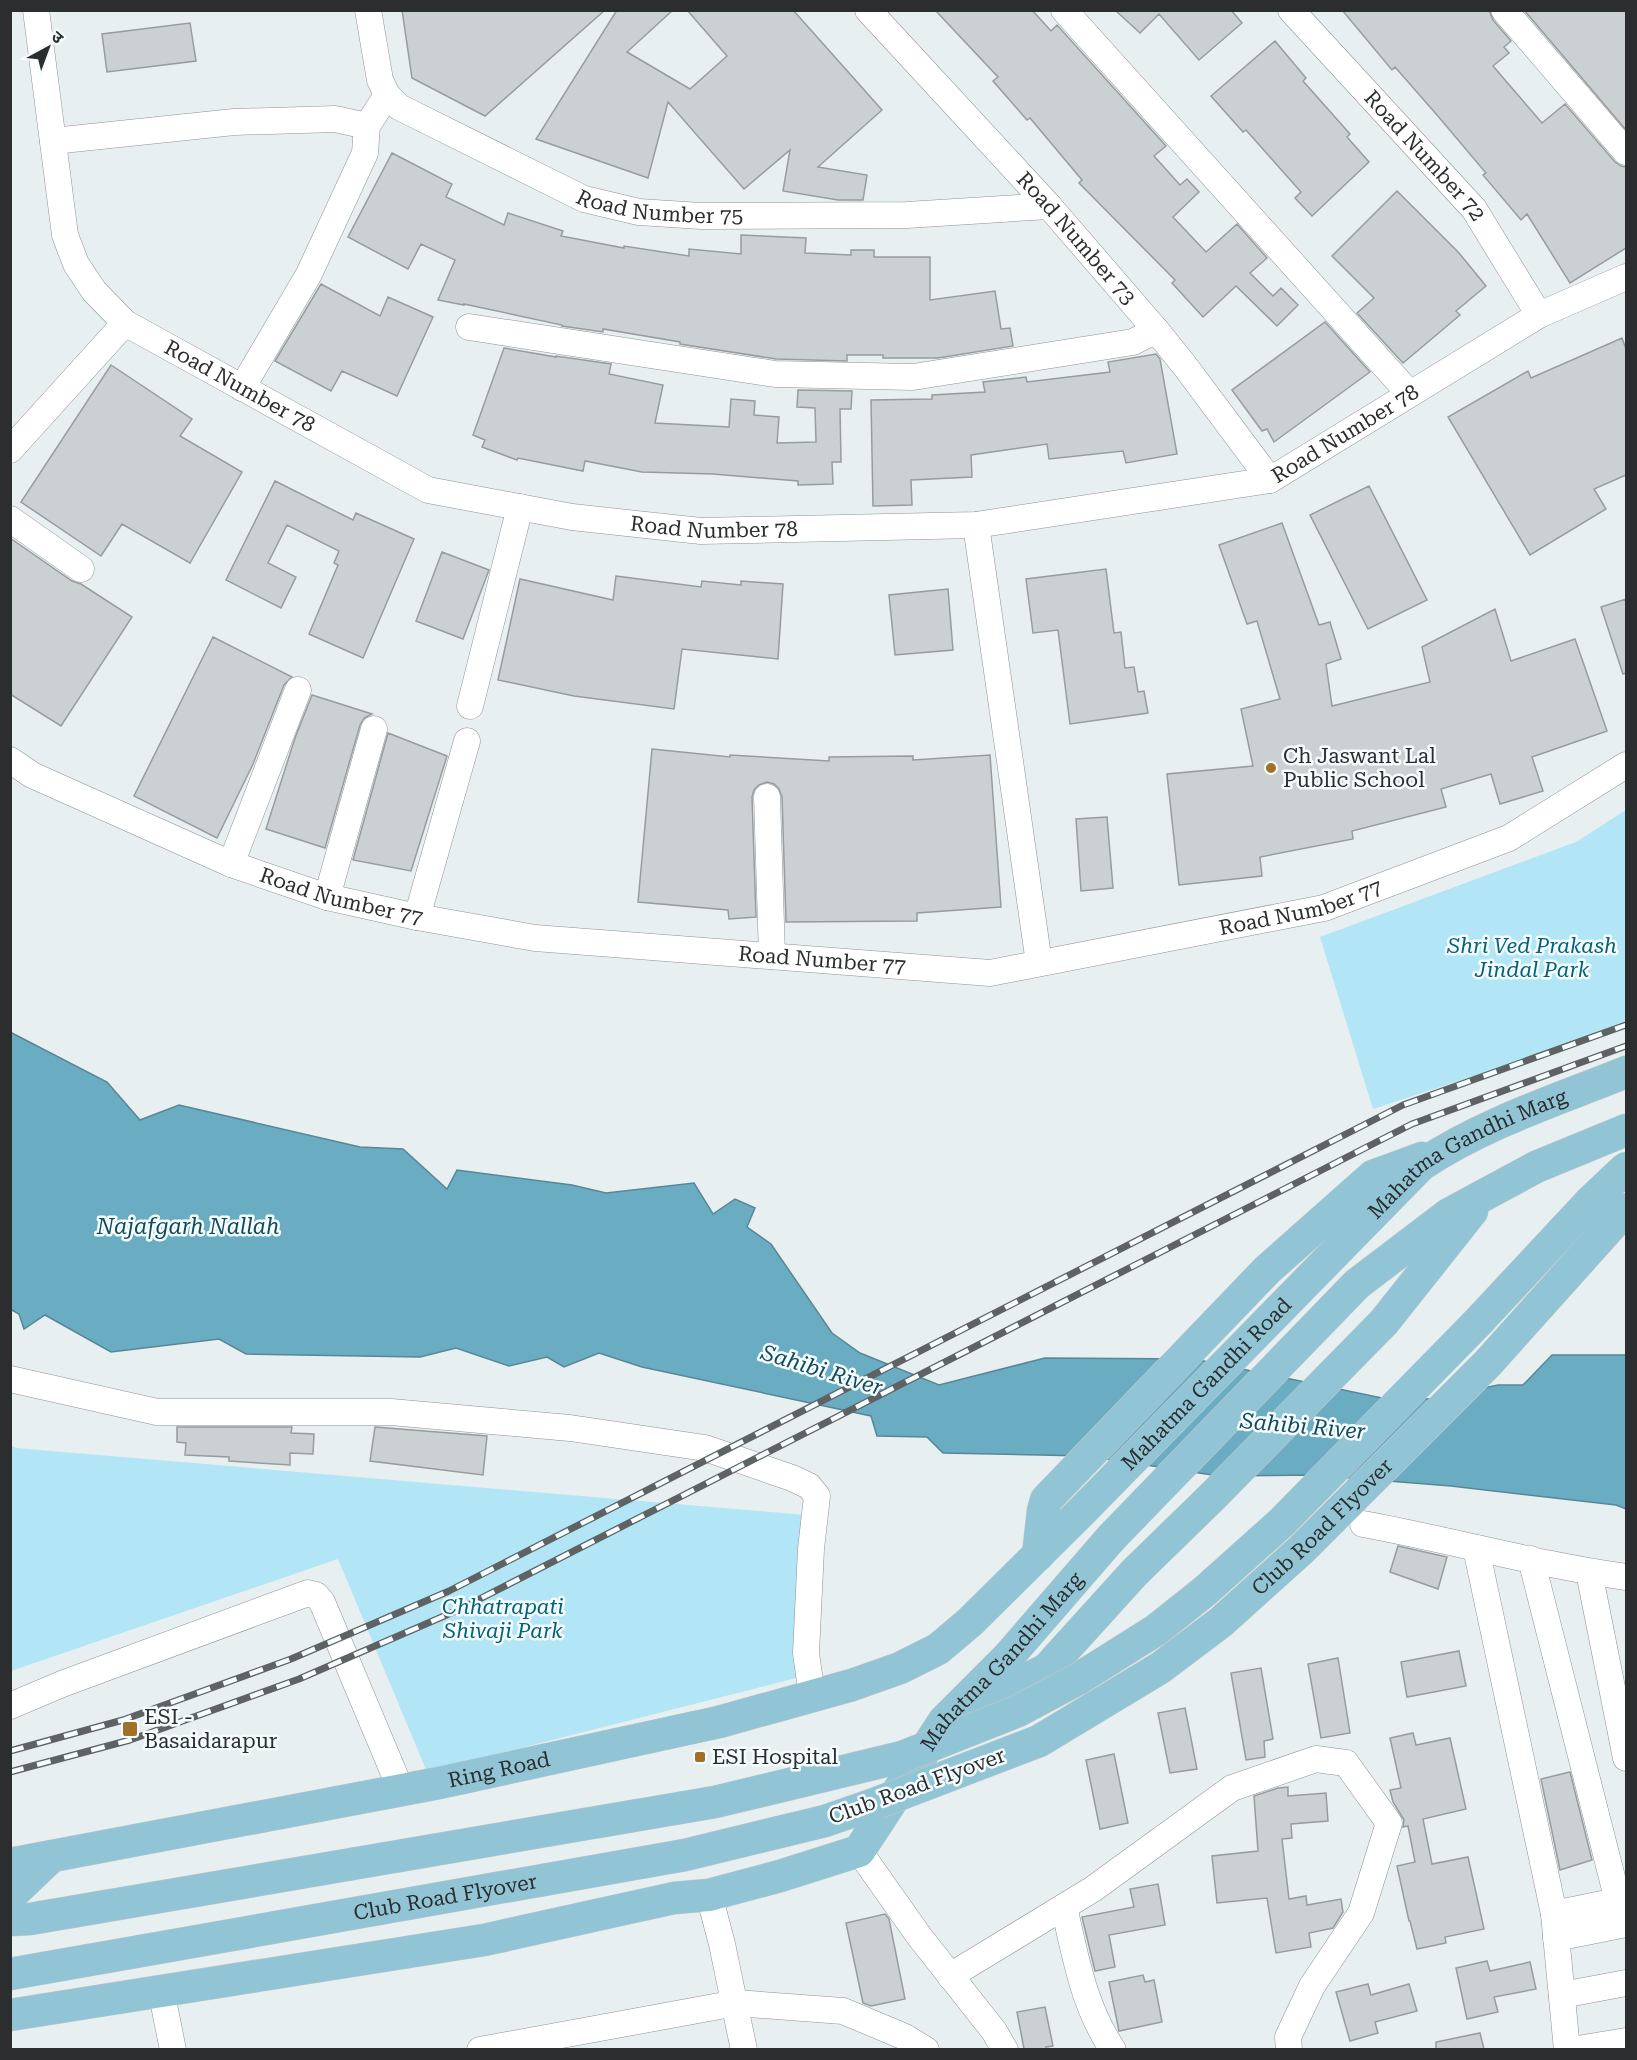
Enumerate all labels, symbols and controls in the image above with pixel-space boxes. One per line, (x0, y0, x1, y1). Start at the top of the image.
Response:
north arrow (18, 18, 78, 78)
text: उ (48, 27, 68, 48)
street label: Road Number 72 (1359, 86, 1490, 225)
street label: Road Number 73 (1012, 167, 1141, 309)
street label: Road Number 75 (572, 185, 743, 228)
street label: Road Number 78 (160, 335, 319, 437)
street label: Road Number 78 (1267, 380, 1423, 488)
street label: Road Number 78 (629, 511, 798, 543)
place label: Ch Jaswant Lal Public School (1283, 744, 1436, 792)
marker: Ch Jaswant Lal Public School (1264, 761, 1278, 775)
street label: Road Number 77 (257, 863, 425, 930)
street label: Road Number 77 (1217, 875, 1386, 940)
park label: Shri Ved Prakash Jindal Park (1446, 934, 1617, 982)
street label: Road Number 77 (737, 942, 907, 979)
street label: Mahatma Gandhi Marg (1363, 1084, 1571, 1224)
water label: Najafgarh Nallah (96, 1214, 279, 1239)
street label: Mahatma Gandhi Road (1117, 1292, 1297, 1475)
water label: Sahibi River (757, 1339, 886, 1400)
water label: Sahibi River (1238, 1408, 1367, 1444)
street label: Club Road Flyover (1247, 1453, 1398, 1600)
street label: Mahatma Gandhi Marg (916, 1567, 1088, 1755)
park label: Chhatrapati Shivaji Park (442, 1595, 564, 1643)
place label: ESI - Basaidarapur (144, 1705, 278, 1753)
marker: ESI - Basaidarapur (121, 1720, 139, 1738)
street label: Club Road Flyover (826, 1743, 1009, 1829)
place label: ESI Hospital (712, 1745, 838, 1769)
street label: Ring Road (446, 1747, 553, 1793)
marker: ESI Hospital (693, 1750, 707, 1764)
street label: Club Road Flyover (352, 1869, 539, 1925)

